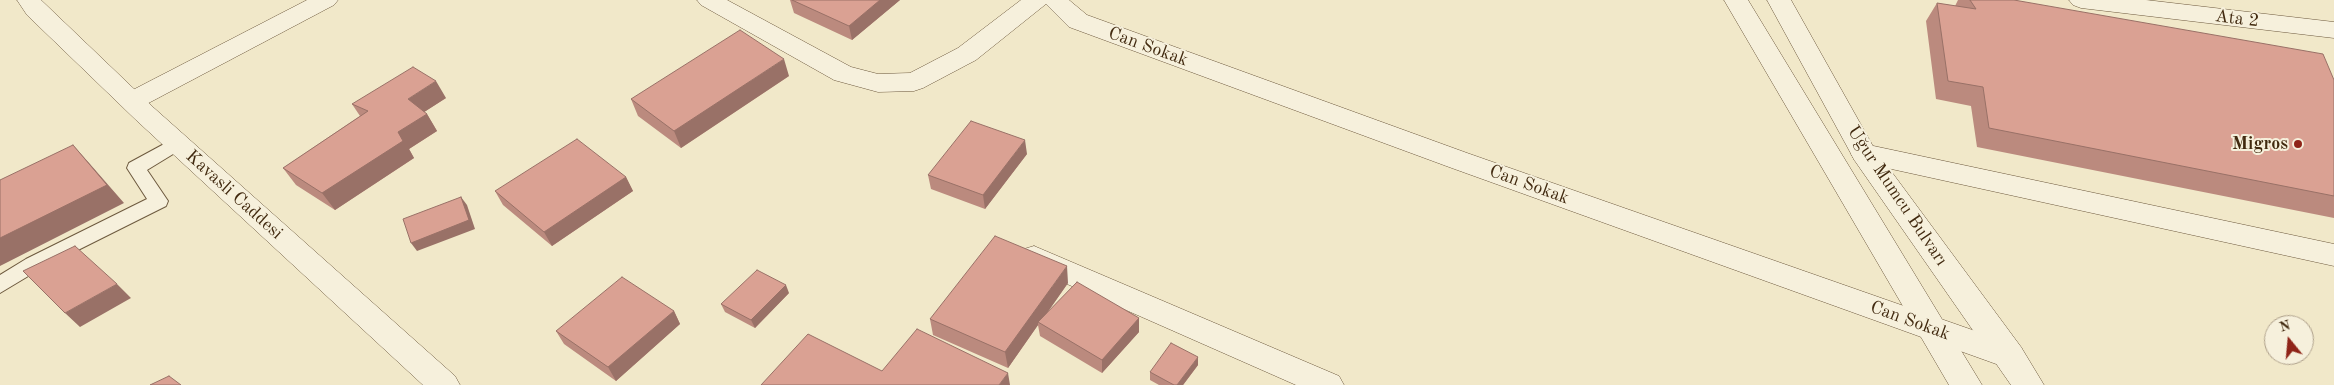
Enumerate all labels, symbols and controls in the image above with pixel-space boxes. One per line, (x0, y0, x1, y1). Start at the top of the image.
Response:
street label: Ata 2 (2214, 6, 2260, 32)
street label: Can Sokak (1105, 23, 1191, 71)
street label: Uğur Mumcu Bulvarı (1842, 122, 1952, 270)
place label: Migros (2232, 133, 2288, 155)
marker: Migros (2292, 138, 2304, 150)
street label: Kavasli Caddesi (181, 146, 287, 244)
street label: Can Sokak (1486, 161, 1572, 209)
street label: Can Sokak (1867, 297, 1953, 345)
north arrow (2264, 315, 2314, 365)
text: N (2278, 318, 2292, 335)

